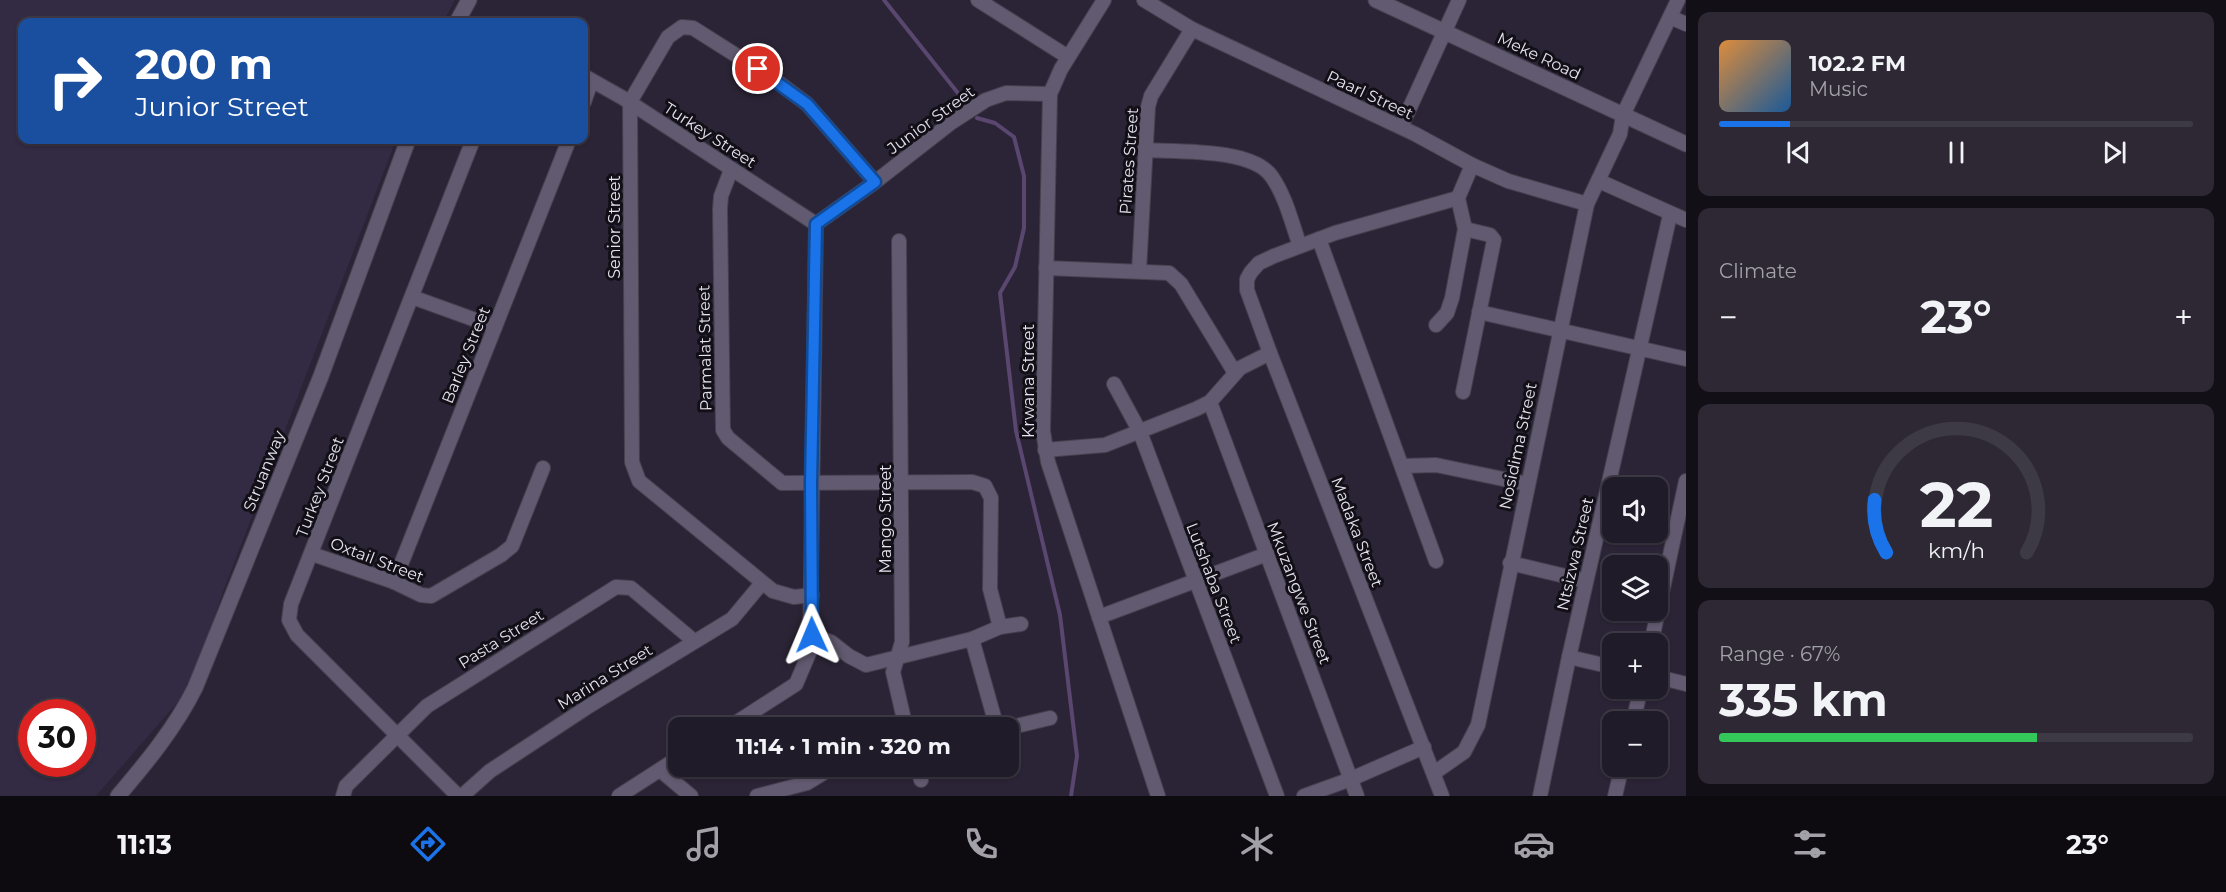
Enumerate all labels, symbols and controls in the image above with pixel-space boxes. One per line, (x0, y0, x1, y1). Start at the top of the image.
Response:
street label: Meke Road (1494, 28, 1584, 84)
text: 200 m (135, 38, 273, 90)
icon: right (36, 42, 114, 120)
pin (732, 43, 783, 94)
text: 102.2 FM (1809, 50, 1906, 77)
icon: arrive (741, 52, 774, 85)
street label: Paarl Street (1324, 67, 1417, 124)
text: Music (1809, 77, 1868, 101)
street label: Junior Street (883, 82, 979, 159)
text: Junior Street (135, 90, 309, 123)
street label: Turkey Street (660, 98, 760, 172)
street label: Pirates Street (1116, 106, 1142, 215)
icon: previous (1782, 136, 1815, 169)
icon: pause (1940, 136, 1973, 169)
icon: next (2098, 136, 2131, 169)
street label: Senior Street (605, 175, 624, 279)
text: Climate (1719, 259, 1797, 283)
street label: Parmalat Street (694, 284, 716, 411)
text: 23° (1920, 289, 1992, 344)
text: − (1719, 297, 1738, 337)
text: + (2174, 297, 2193, 337)
street label: Barley Street (438, 303, 494, 406)
street label: Krwana Street (1019, 324, 1038, 438)
street label: Nosidima Street (1495, 380, 1541, 511)
street label: Struanway (239, 428, 289, 514)
street label: Turkey Street (292, 434, 348, 540)
street label: Mango Street (876, 464, 895, 574)
text: 22 (1919, 467, 1993, 543)
street label: Madaka Street (1327, 474, 1387, 590)
map controls (1602, 477, 1668, 777)
button: sound (1602, 477, 1668, 543)
street label: Ntsizwa Street (1553, 495, 1597, 612)
street label: Mkuzangwe Street (1263, 519, 1335, 667)
street label: Lutshaba Street (1182, 520, 1246, 646)
street label: Oxtail Street (328, 533, 427, 587)
text: km/h (1927, 537, 1985, 563)
button: layers (1602, 555, 1668, 621)
position arrow (780, 603, 844, 667)
street label: Pasta Street (455, 605, 547, 673)
button: + (1602, 633, 1668, 699)
street label: Marina Street (554, 640, 656, 714)
text: Range · 67% (1719, 642, 1840, 666)
text: 335 km (1719, 672, 1888, 727)
speed limit sign: 30 (18, 699, 96, 777)
button: − (1602, 711, 1668, 777)
text: 11:14 · 1 min · 320 m (736, 733, 951, 760)
icon: directions (407, 823, 449, 865)
icon: music (683, 823, 725, 865)
icon: phone (960, 823, 1002, 865)
icon: climate (1236, 823, 1278, 865)
icon: car (1513, 823, 1555, 865)
icon: filters (1789, 823, 1831, 865)
text: 11:13 (117, 828, 172, 861)
text: 23° (2066, 828, 2109, 861)

